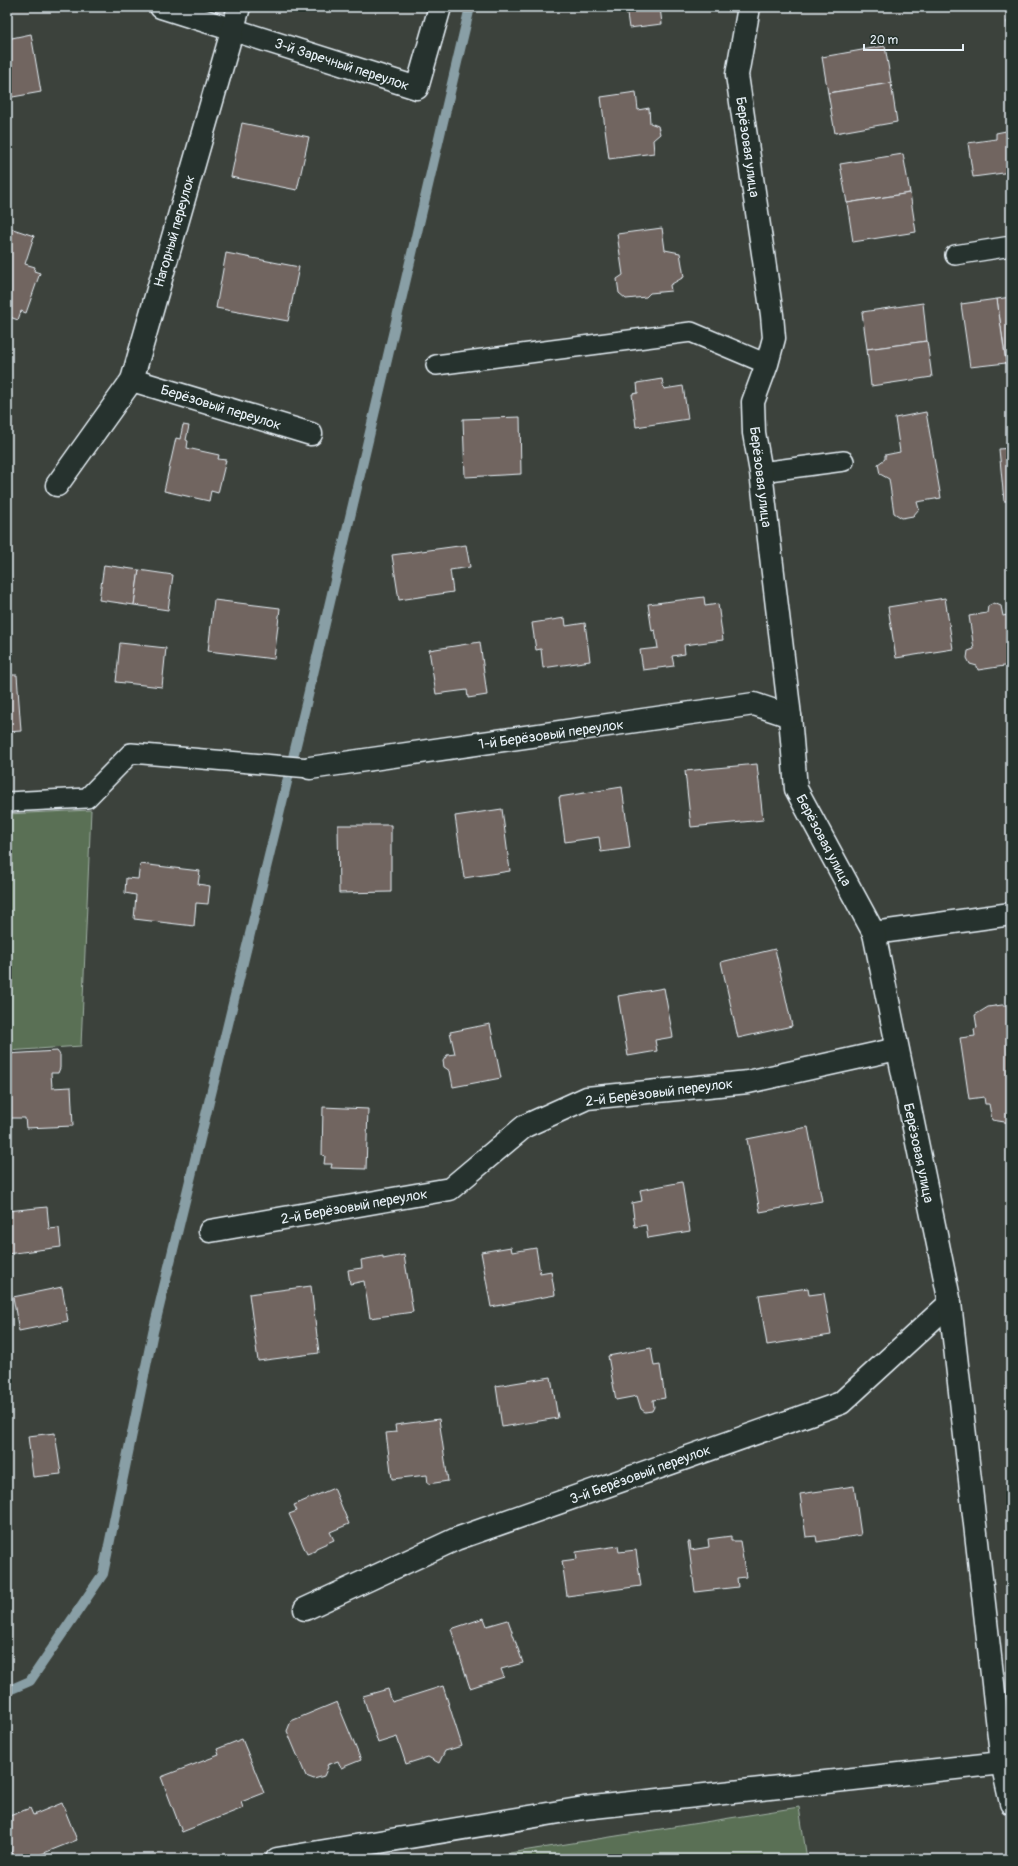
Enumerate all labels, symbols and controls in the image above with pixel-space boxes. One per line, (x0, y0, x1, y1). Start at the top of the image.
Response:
scale bar (864, 26, 963, 52)
text: 20 m (870, 33, 899, 48)
street label: 3-й Заречный переулок (272, 35, 411, 94)
street label: Берёзовая улица (732, 96, 763, 199)
street label: Нагорный переулок (150, 173, 199, 289)
street label: Берёзовый переулок (159, 381, 283, 434)
street label: Берёзовая улица (746, 426, 775, 529)
street label: 1-й Берёзовый переулок (477, 716, 625, 753)
street label: Берёзовая улица (792, 791, 855, 889)
street label: 2-й Берёзовый переулок (584, 1075, 734, 1110)
street label: Берёзовая улица (900, 1102, 937, 1205)
street label: 2-й Берёзовый переулок (279, 1185, 429, 1228)
street label: 3-й Берёзовый переулок (567, 1441, 713, 1508)

